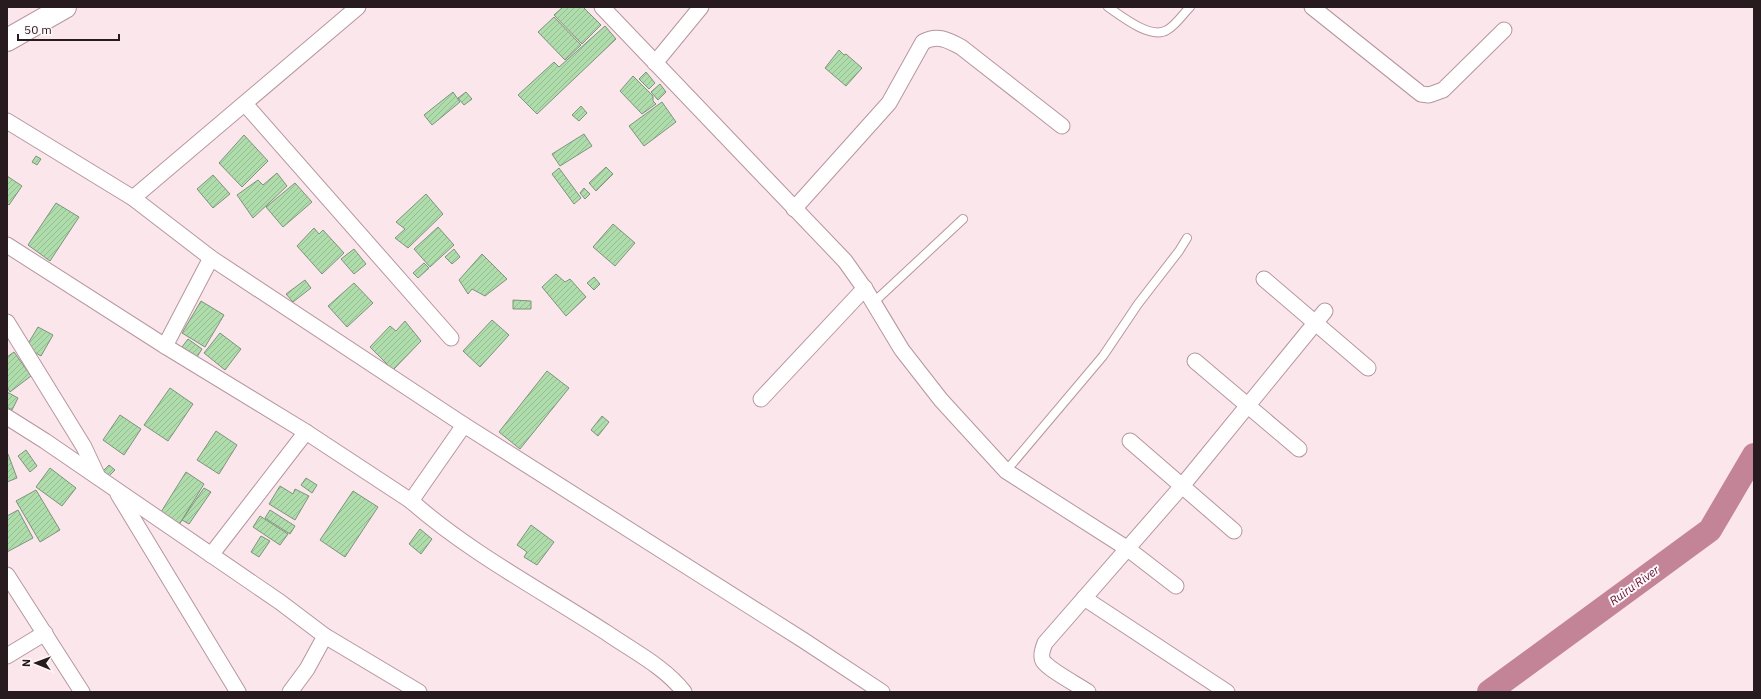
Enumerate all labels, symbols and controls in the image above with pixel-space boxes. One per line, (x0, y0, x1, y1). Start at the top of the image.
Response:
scale bar (18, 16, 119, 42)
text: 50 m (24, 22, 52, 37)
water label: Ruiru River (1606, 562, 1662, 608)
north arrow (16, 643, 56, 683)
text: N (19, 659, 33, 667)

